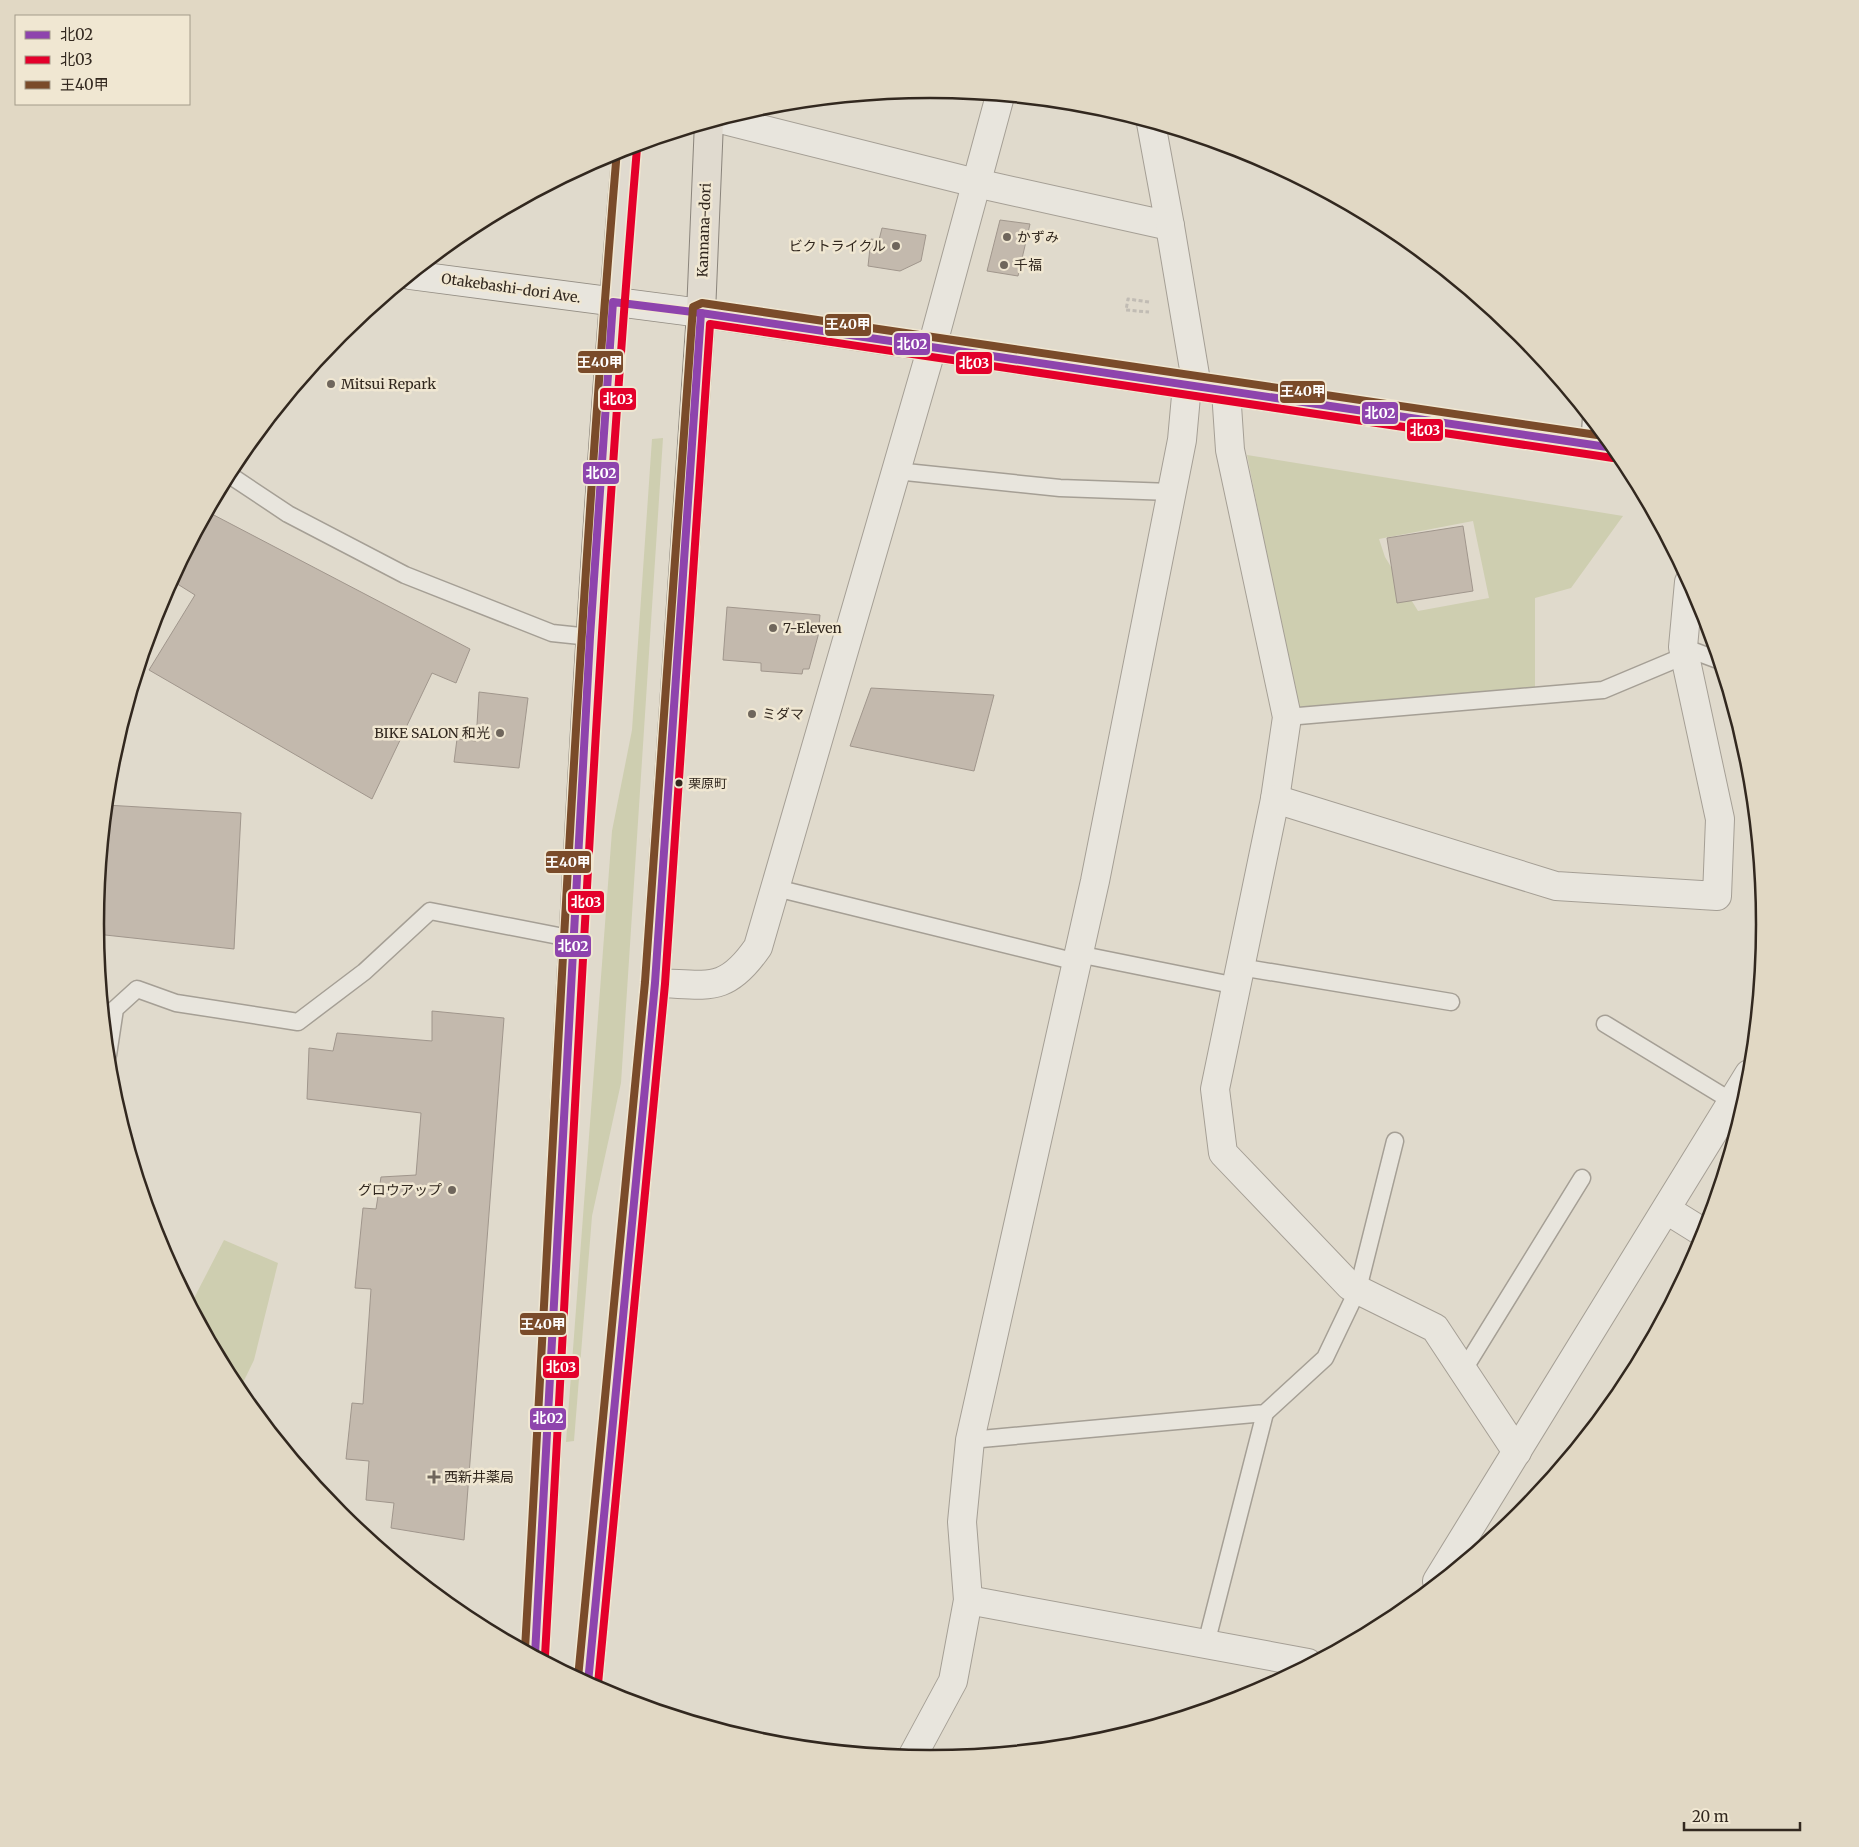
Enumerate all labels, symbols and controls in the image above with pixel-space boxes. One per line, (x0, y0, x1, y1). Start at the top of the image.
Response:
legend (15, 15, 190, 105)
text: 北02 (60, 25, 93, 44)
text: 北03 (60, 50, 93, 69)
text: 王40甲 (60, 75, 109, 94)
street label: Kannana-dori (693, 182, 715, 278)
place label: かずみ (1017, 228, 1059, 246)
marker: かずみ (1001, 231, 1013, 243)
place label: ビクトライクル (789, 237, 886, 255)
marker: ビクトライクル (890, 240, 902, 252)
place label: 千福 (1014, 256, 1042, 274)
marker: 千福 (998, 259, 1010, 271)
street label: Otakebashi-dori Ave. (440, 269, 582, 307)
line badge: 王40甲 (824, 313, 872, 337)
text: 王40甲 (825, 315, 871, 333)
line badge: 北02 (893, 332, 931, 356)
text: 北02 (896, 335, 928, 353)
line badge: 王40甲 (577, 350, 624, 374)
line badge: 北03 (955, 351, 993, 375)
text: 王40甲 (577, 353, 623, 371)
text: 北03 (959, 354, 989, 372)
place label: Mitsui Repark (341, 375, 436, 393)
marker: Mitsui Repark (325, 378, 337, 390)
line badge: 王40甲 (1279, 380, 1326, 404)
text: 王40甲 (1280, 382, 1326, 400)
line badge: 北03 (599, 387, 637, 411)
text: 北03 (603, 390, 633, 408)
line badge: 北02 (1361, 401, 1399, 425)
text: 北02 (1364, 404, 1396, 422)
line badge: 北03 (1406, 418, 1444, 442)
text: 北03 (1410, 421, 1440, 439)
line badge: 北02 (582, 461, 620, 485)
text: 北02 (585, 464, 617, 482)
place label: 7-Eleven (783, 619, 842, 637)
marker: 7-Eleven (767, 622, 779, 634)
place label: ミダマ (762, 705, 804, 723)
marker: ミダマ (746, 708, 758, 720)
place label: BIKE SALON 和光 (374, 724, 490, 742)
marker: BIKE SALON 和光 (494, 727, 506, 739)
place label: 栗原町 (688, 775, 727, 792)
marker: 栗原町 (674, 778, 684, 788)
line badge: 王40甲 (545, 850, 592, 874)
text: 王40甲 (545, 853, 591, 871)
line badge: 北03 (567, 890, 605, 914)
text: 北03 (571, 893, 601, 911)
line badge: 北02 (554, 934, 592, 958)
text: 北02 (557, 937, 589, 955)
place label: グロウアップ (358, 1181, 442, 1199)
marker: グロウアップ (446, 1184, 458, 1196)
line badge: 王40甲 (519, 1312, 567, 1336)
text: 王40甲 (520, 1315, 566, 1333)
line badge: 北03 (542, 1355, 580, 1379)
text: 北03 (546, 1358, 576, 1376)
line badge: 北02 (529, 1407, 567, 1431)
text: 北02 (532, 1409, 564, 1427)
place label: 西新井薬局 (444, 1468, 514, 1486)
marker: 西新井薬局 (428, 1471, 440, 1483)
scale bar (1684, 1800, 1800, 1832)
text: 20 m (1692, 1807, 1729, 1826)

